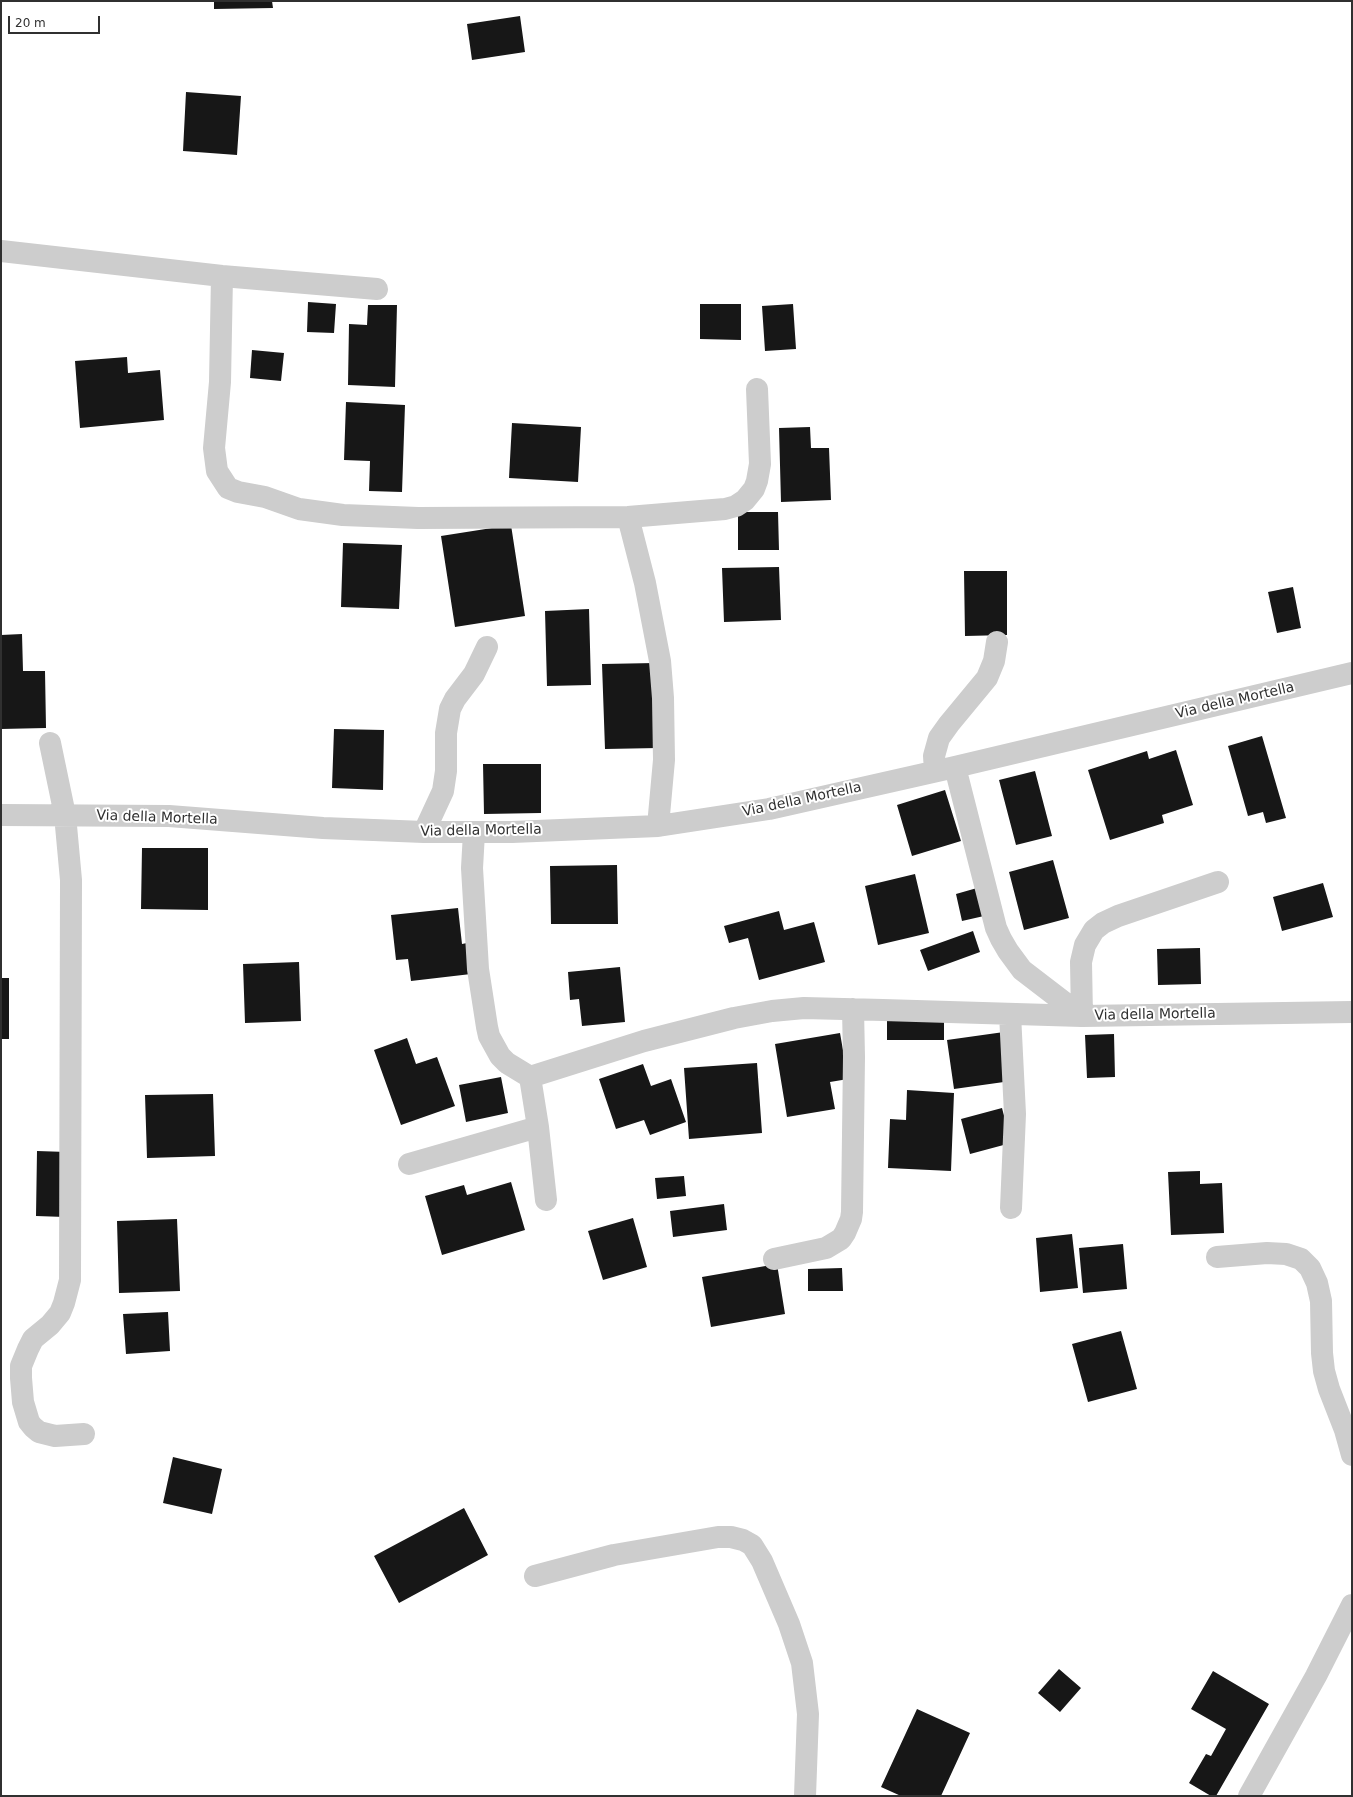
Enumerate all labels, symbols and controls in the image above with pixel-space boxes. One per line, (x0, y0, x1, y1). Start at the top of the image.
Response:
scale bar (10, 8, 102, 34)
text: 20 m (15, 16, 46, 30)
street label: Via della Mortella (1174, 679, 1296, 723)
street label: Via della Mortella (741, 779, 863, 821)
street label: Via della Mortella (96, 807, 218, 829)
street label: Via della Mortella (420, 822, 542, 840)
street label: Via della Mortella (1094, 1006, 1216, 1024)

